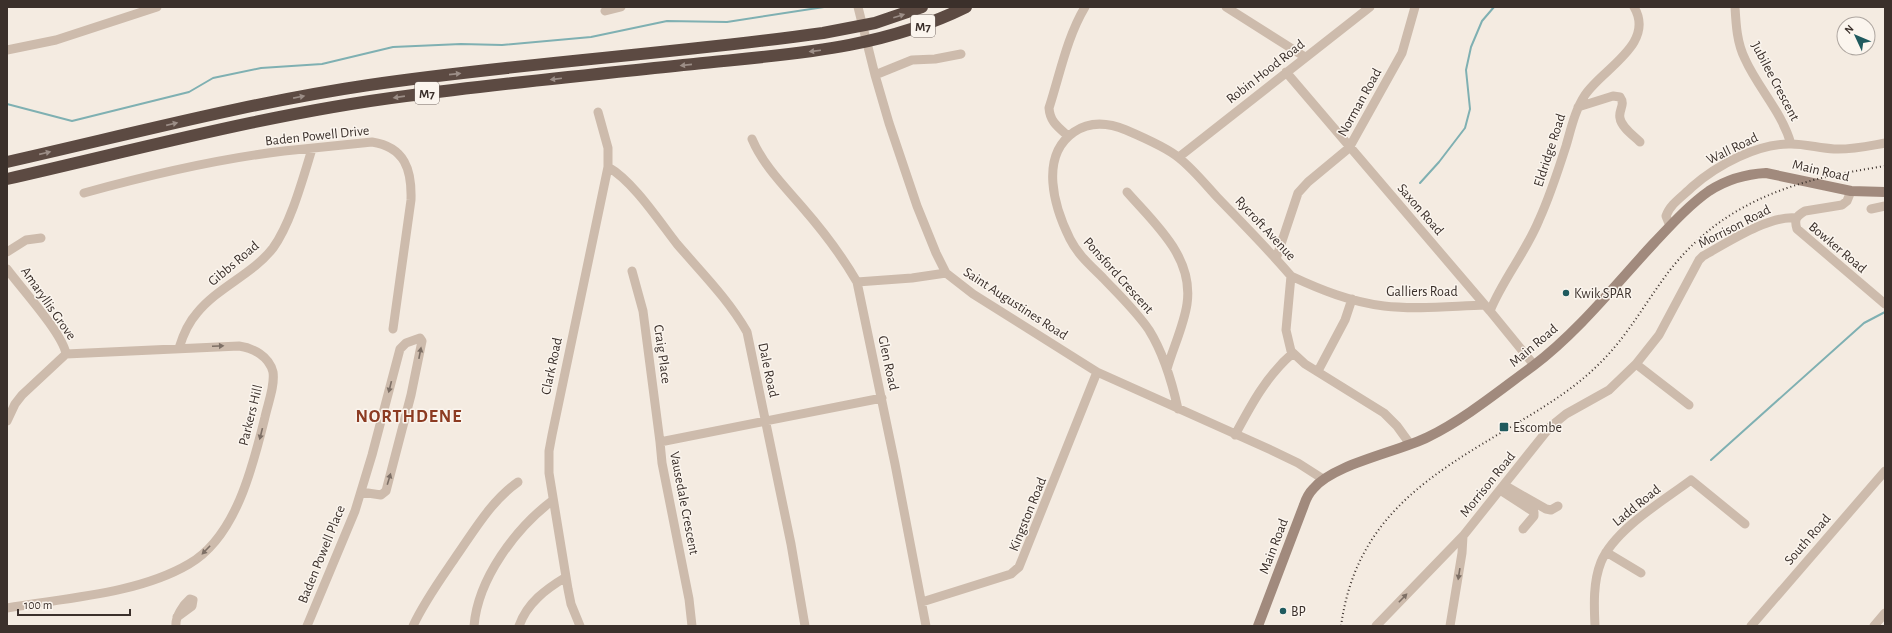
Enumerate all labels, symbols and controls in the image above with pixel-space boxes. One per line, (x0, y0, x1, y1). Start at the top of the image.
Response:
one-way arrow (893, 13, 905, 19)
road number: M7 (911, 15, 935, 37)
north arrow (1836, 16, 1876, 56)
text: N (1843, 23, 1856, 36)
street label: Robin Hood Road (1224, 37, 1307, 106)
street label: Jubilee Crescent (1748, 40, 1802, 124)
one-way arrow (809, 48, 821, 54)
one-way arrow (680, 62, 692, 68)
street label: Norman Road (1335, 66, 1384, 139)
one-way arrow (449, 71, 461, 77)
one-way arrow (550, 76, 562, 82)
road number: M7 (415, 82, 439, 104)
one-way arrow (293, 94, 305, 100)
one-way arrow (393, 94, 405, 100)
street label: Eldridge Road (1532, 112, 1568, 189)
one-way arrow (166, 121, 178, 127)
street label: Baden Powell Drive (264, 124, 370, 148)
street label: Wall Road (1705, 130, 1760, 167)
one-way arrow (39, 150, 51, 156)
street label: Main Road (1791, 158, 1851, 184)
street label: Saxon Road (1394, 181, 1446, 238)
street label: Rycroft Avenue (1232, 194, 1298, 263)
street label: Morrison Road (1696, 203, 1773, 251)
street label: Bowker Road (1806, 220, 1869, 276)
street label: Ponsford Crescent (1080, 235, 1156, 317)
street label: Gibbs Road (206, 239, 262, 289)
street label: Amaryllis Grove (18, 265, 78, 343)
street label: Saint Augustines Road (961, 265, 1070, 343)
street label: Galliers Road (1386, 285, 1458, 299)
place label: Kwik SPAR (1574, 287, 1632, 301)
marker: Kwik SPAR (1561, 288, 1571, 298)
street label: Main Road (1507, 322, 1560, 370)
street label: Craig Place (651, 324, 673, 385)
street label: Glen Road (875, 335, 901, 392)
street label: Clark Road (539, 336, 565, 396)
street label: Dale Road (755, 342, 781, 399)
one-way arrow (212, 343, 225, 349)
one-way arrow (418, 347, 424, 359)
one-way arrow (387, 381, 393, 393)
street label: Parkers Hill (237, 383, 265, 447)
district label: NORTHDENE (355, 408, 463, 426)
marker: Escombe (1498, 421, 1510, 433)
place label: Escombe (1513, 421, 1562, 435)
one-way arrow (257, 428, 263, 440)
street label: Morrison Road (1457, 449, 1518, 520)
street label: Vausedale Crescent (667, 450, 701, 557)
one-way arrow (387, 473, 393, 485)
street label: Kingston Road (1007, 475, 1049, 553)
street label: Ladd Road (1610, 482, 1663, 529)
street label: Baden Powell Place (296, 503, 348, 605)
street label: South Road (1782, 512, 1833, 568)
street label: Main Road (1257, 517, 1291, 576)
one-way arrow (201, 545, 211, 555)
one-way arrow (1456, 568, 1462, 580)
scale bar (18, 591, 130, 617)
one-way arrow (1398, 593, 1408, 603)
text: 100 m (24, 599, 52, 611)
place label: BP (1291, 605, 1306, 619)
marker: BP (1278, 606, 1288, 616)

